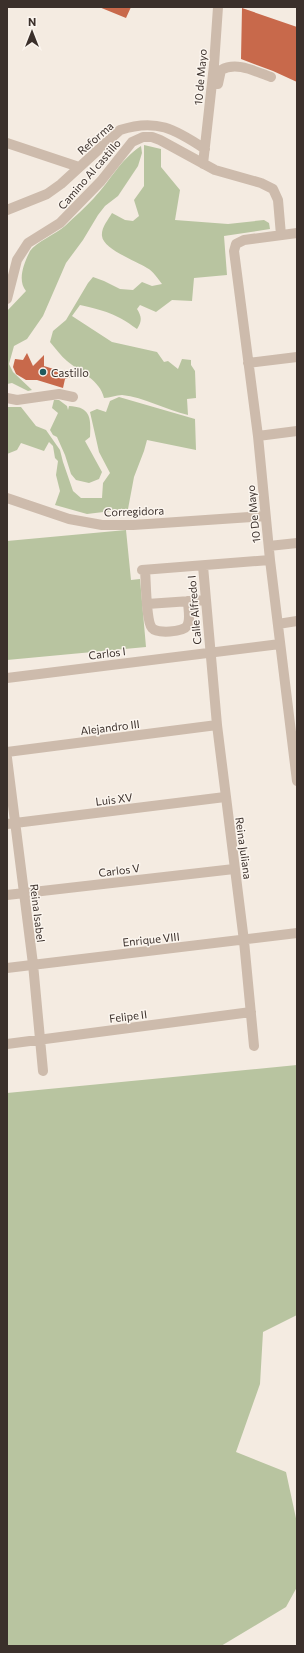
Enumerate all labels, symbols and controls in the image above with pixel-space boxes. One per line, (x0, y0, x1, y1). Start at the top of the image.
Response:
north arrow (12, 12, 52, 52)
text: N (28, 15, 36, 28)
street label: 10 de Mayo (191, 48, 209, 106)
street label: Reforma (74, 119, 116, 157)
street label: Camino Al castillo (55, 136, 123, 212)
place label: Castillo (51, 366, 89, 379)
marker: Castillo (38, 367, 48, 377)
street label: 10 De Mayo (243, 484, 263, 544)
street label: Corregidora (104, 503, 164, 519)
street label: Calle Alfredo I (184, 575, 204, 645)
street label: Carlos I (88, 644, 126, 662)
street label: Alejandro III (80, 717, 140, 737)
street label: Luis XV (95, 790, 134, 808)
street label: Reina Juliana (232, 816, 255, 880)
street label: Carlos V (98, 861, 141, 879)
street label: Reina Isabel (28, 883, 48, 943)
street label: Enrique VIII (122, 930, 180, 948)
street label: Felipe II (108, 1007, 148, 1025)

